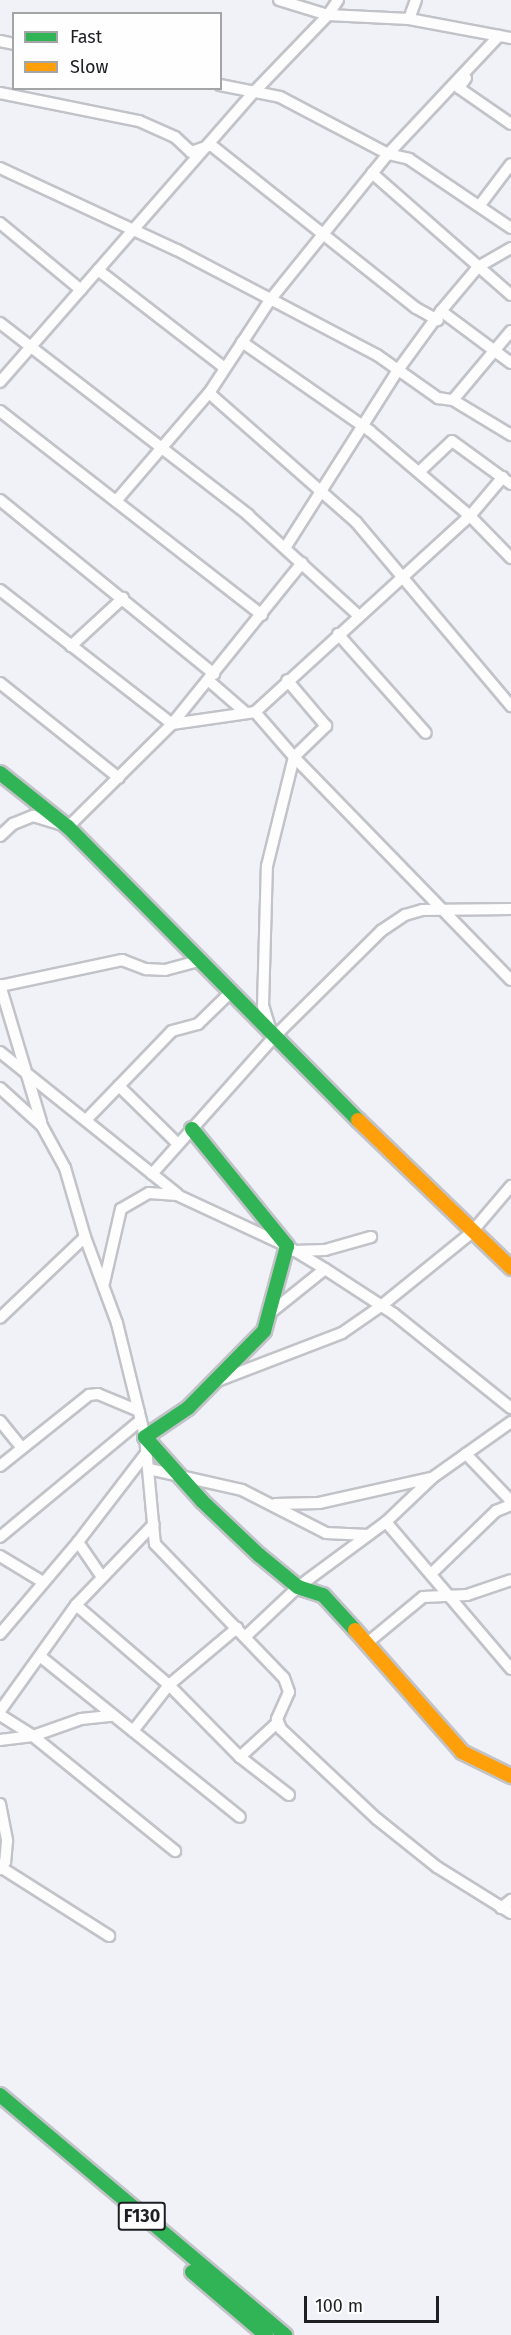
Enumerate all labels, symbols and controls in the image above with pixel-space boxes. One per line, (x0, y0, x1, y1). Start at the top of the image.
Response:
legend (12, 12, 222, 90)
text: Fast (70, 26, 102, 48)
text: Slow (70, 56, 108, 78)
road number: F130 (116, 2201, 168, 2231)
scale bar (307, 2284, 442, 2322)
text: 100 m (315, 2295, 363, 2317)

